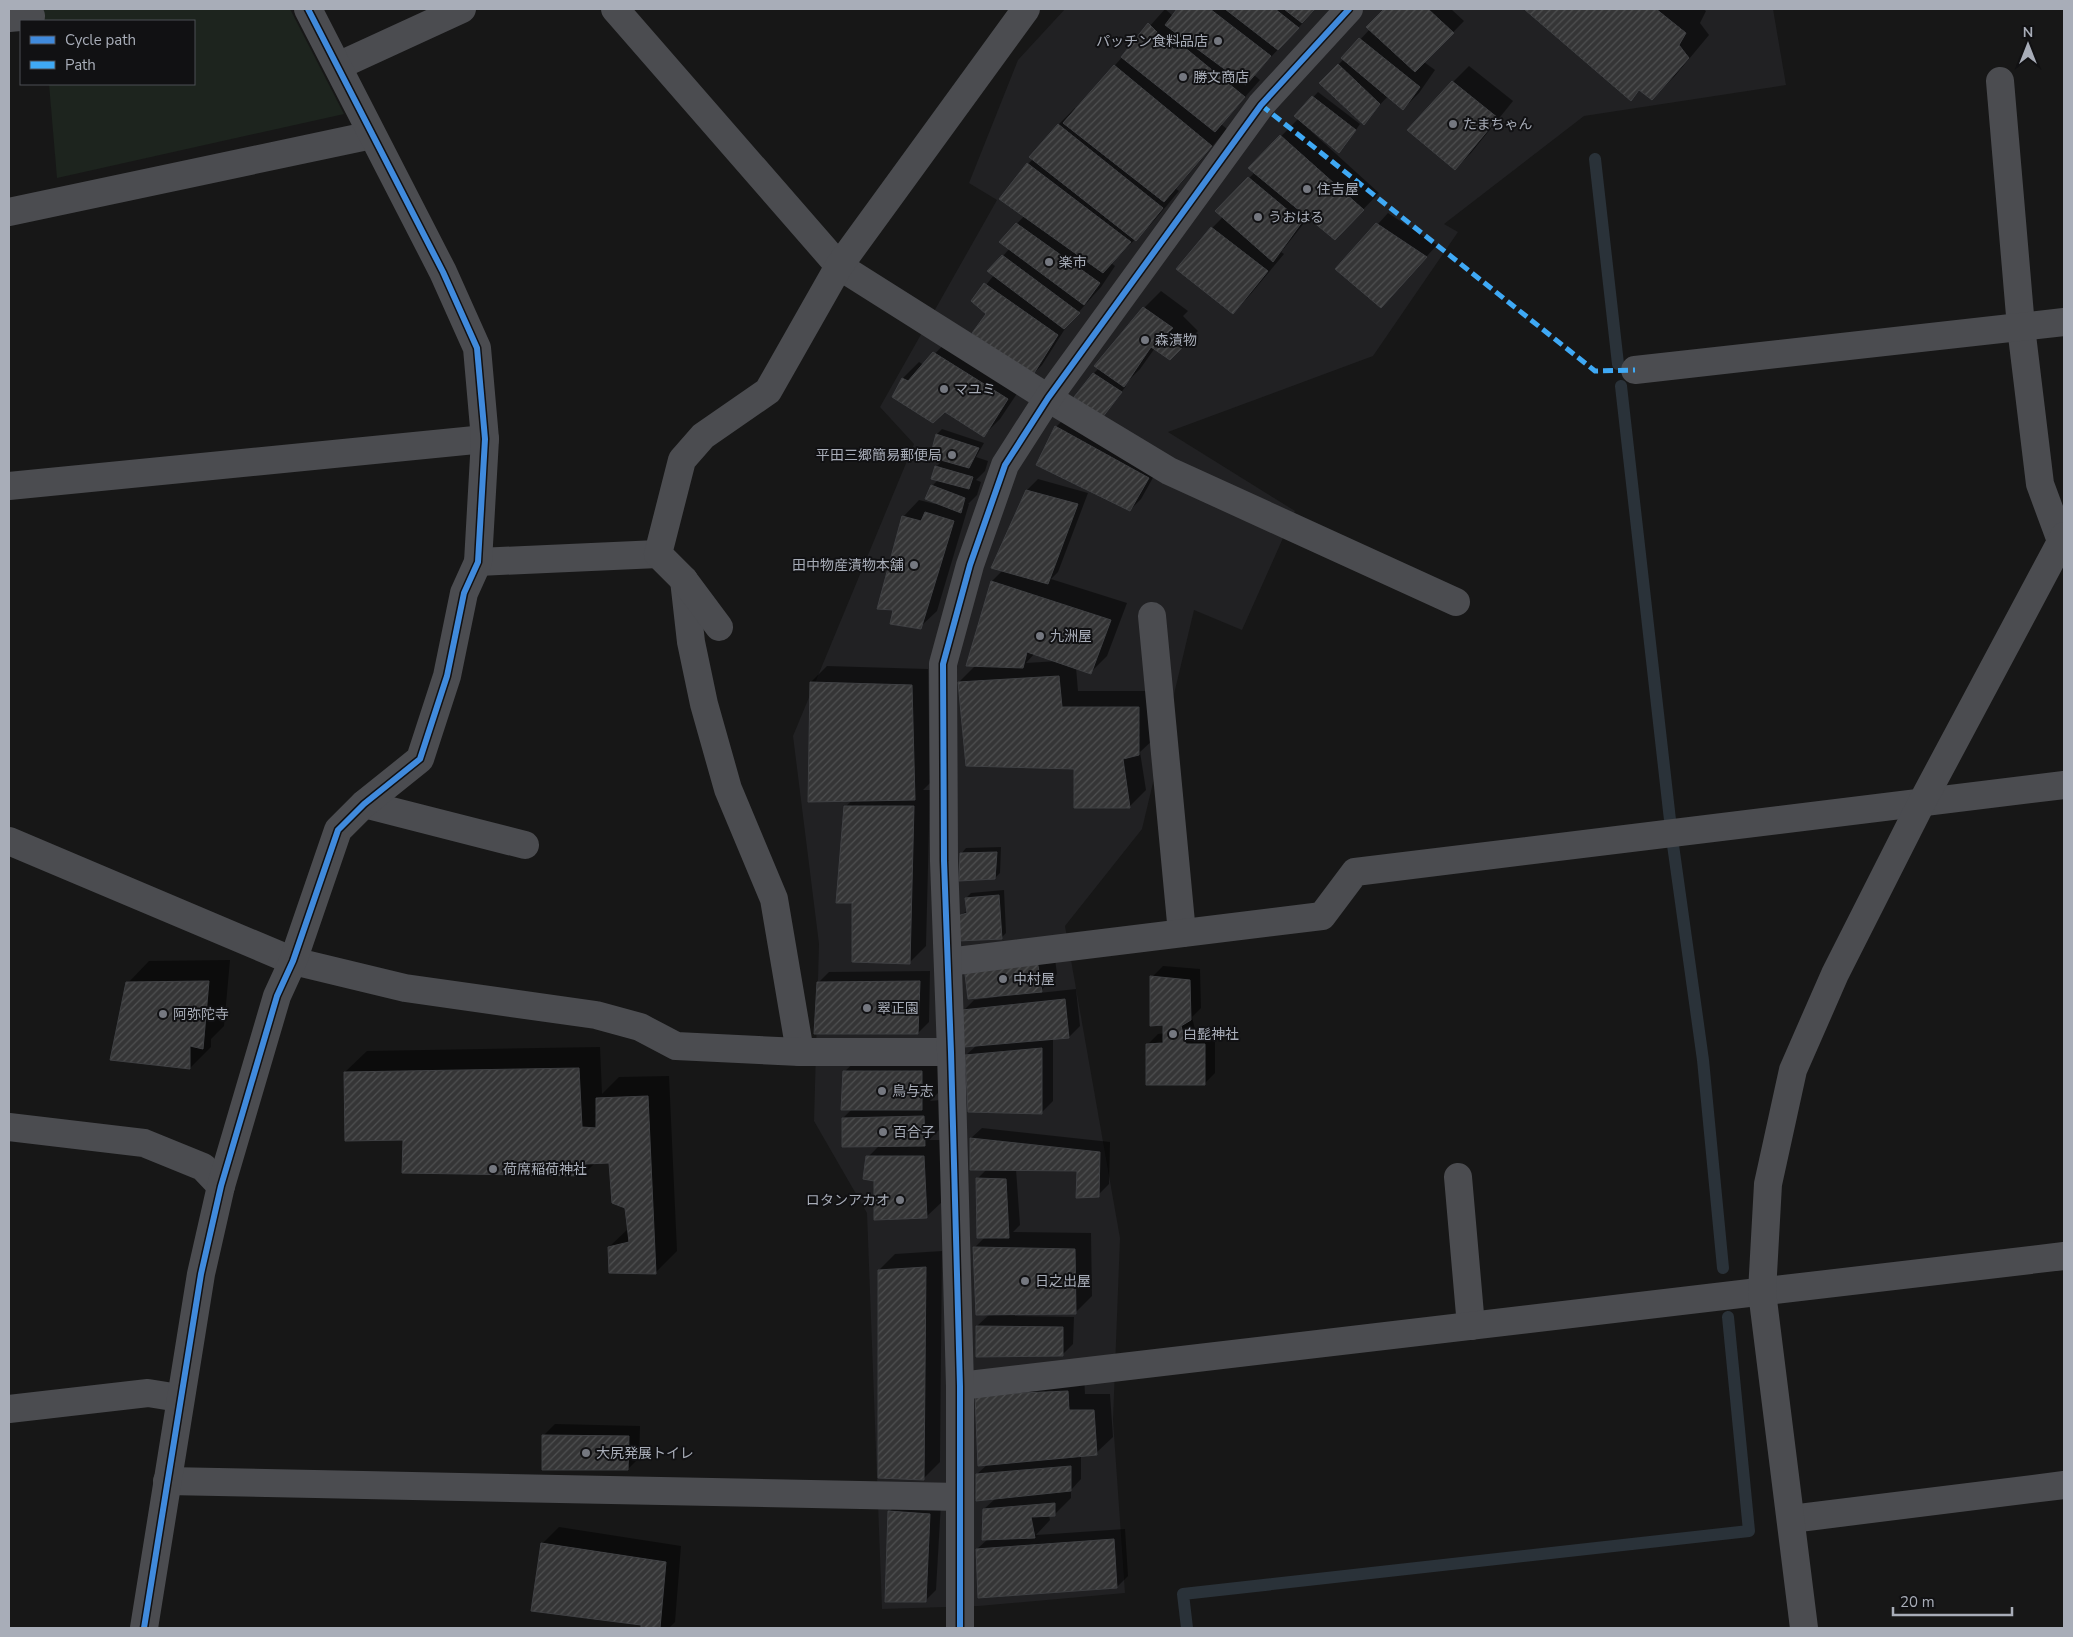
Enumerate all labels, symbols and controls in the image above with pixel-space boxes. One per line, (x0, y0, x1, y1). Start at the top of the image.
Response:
legend (20, 20, 195, 85)
north arrow (2003, 20, 2053, 70)
text: N (2023, 23, 2033, 42)
text: Cycle path (65, 30, 136, 50)
place label: パッチン食料品店 (1096, 32, 1208, 51)
marker: パッチン食料品店 (1212, 35, 1224, 47)
text: Path (65, 55, 96, 75)
place label: 勝文商店 (1193, 68, 1249, 87)
marker: 勝文商店 (1177, 71, 1189, 83)
place label: たまちゃん (1463, 115, 1533, 134)
marker: たまちゃん (1447, 118, 1459, 130)
place label: 住吉屋 (1317, 180, 1359, 199)
marker: 住吉屋 (1301, 183, 1313, 195)
place label: うおはる (1268, 208, 1324, 227)
marker: うおはる (1252, 211, 1264, 223)
place label: 楽市 (1059, 253, 1087, 272)
marker: 楽市 (1043, 256, 1055, 268)
place label: 森漬物 (1155, 331, 1197, 350)
marker: 森漬物 (1139, 334, 1151, 346)
place label: マユミ (954, 380, 996, 399)
marker: マユミ (938, 383, 950, 395)
place label: 平田三郷簡易郵便局 (816, 446, 942, 465)
marker: 平田三郷簡易郵便局 (946, 449, 958, 461)
place label: 田中物産漬物本舗 (792, 556, 904, 575)
marker: 田中物産漬物本舗 (908, 559, 920, 571)
place label: 九洲屋 (1050, 627, 1092, 646)
marker: 九洲屋 (1034, 630, 1046, 642)
place label: 中村屋 (1013, 970, 1055, 989)
marker: 中村屋 (997, 973, 1009, 985)
place label: 翠正園 (877, 999, 919, 1018)
marker: 翠正園 (861, 1002, 873, 1014)
place label: 阿弥陀寺 (173, 1005, 229, 1024)
marker: 阿弥陀寺 (157, 1008, 169, 1020)
place label: 白髭神社 (1183, 1025, 1239, 1044)
marker: 白髭神社 (1167, 1028, 1179, 1040)
place label: 鳥与志 (892, 1082, 934, 1101)
marker: 鳥与志 (876, 1085, 888, 1097)
place label: 百合子 (893, 1123, 935, 1142)
marker: 百合子 (877, 1126, 889, 1138)
place label: 荷席稲荷神社 (503, 1160, 587, 1179)
marker: 荷席稲荷神社 (487, 1163, 499, 1175)
place label: ロタンアカオ (806, 1191, 890, 1210)
marker: ロタンアカオ (894, 1194, 906, 1206)
place label: 日之出屋 (1035, 1272, 1091, 1291)
marker: 日之出屋 (1019, 1275, 1031, 1287)
place label: 大尻発展トイレ (596, 1444, 694, 1463)
marker: 大尻発展トイレ (580, 1447, 592, 1459)
scale bar (1893, 1584, 2012, 1616)
text: 20 m (1900, 1592, 1935, 1612)

